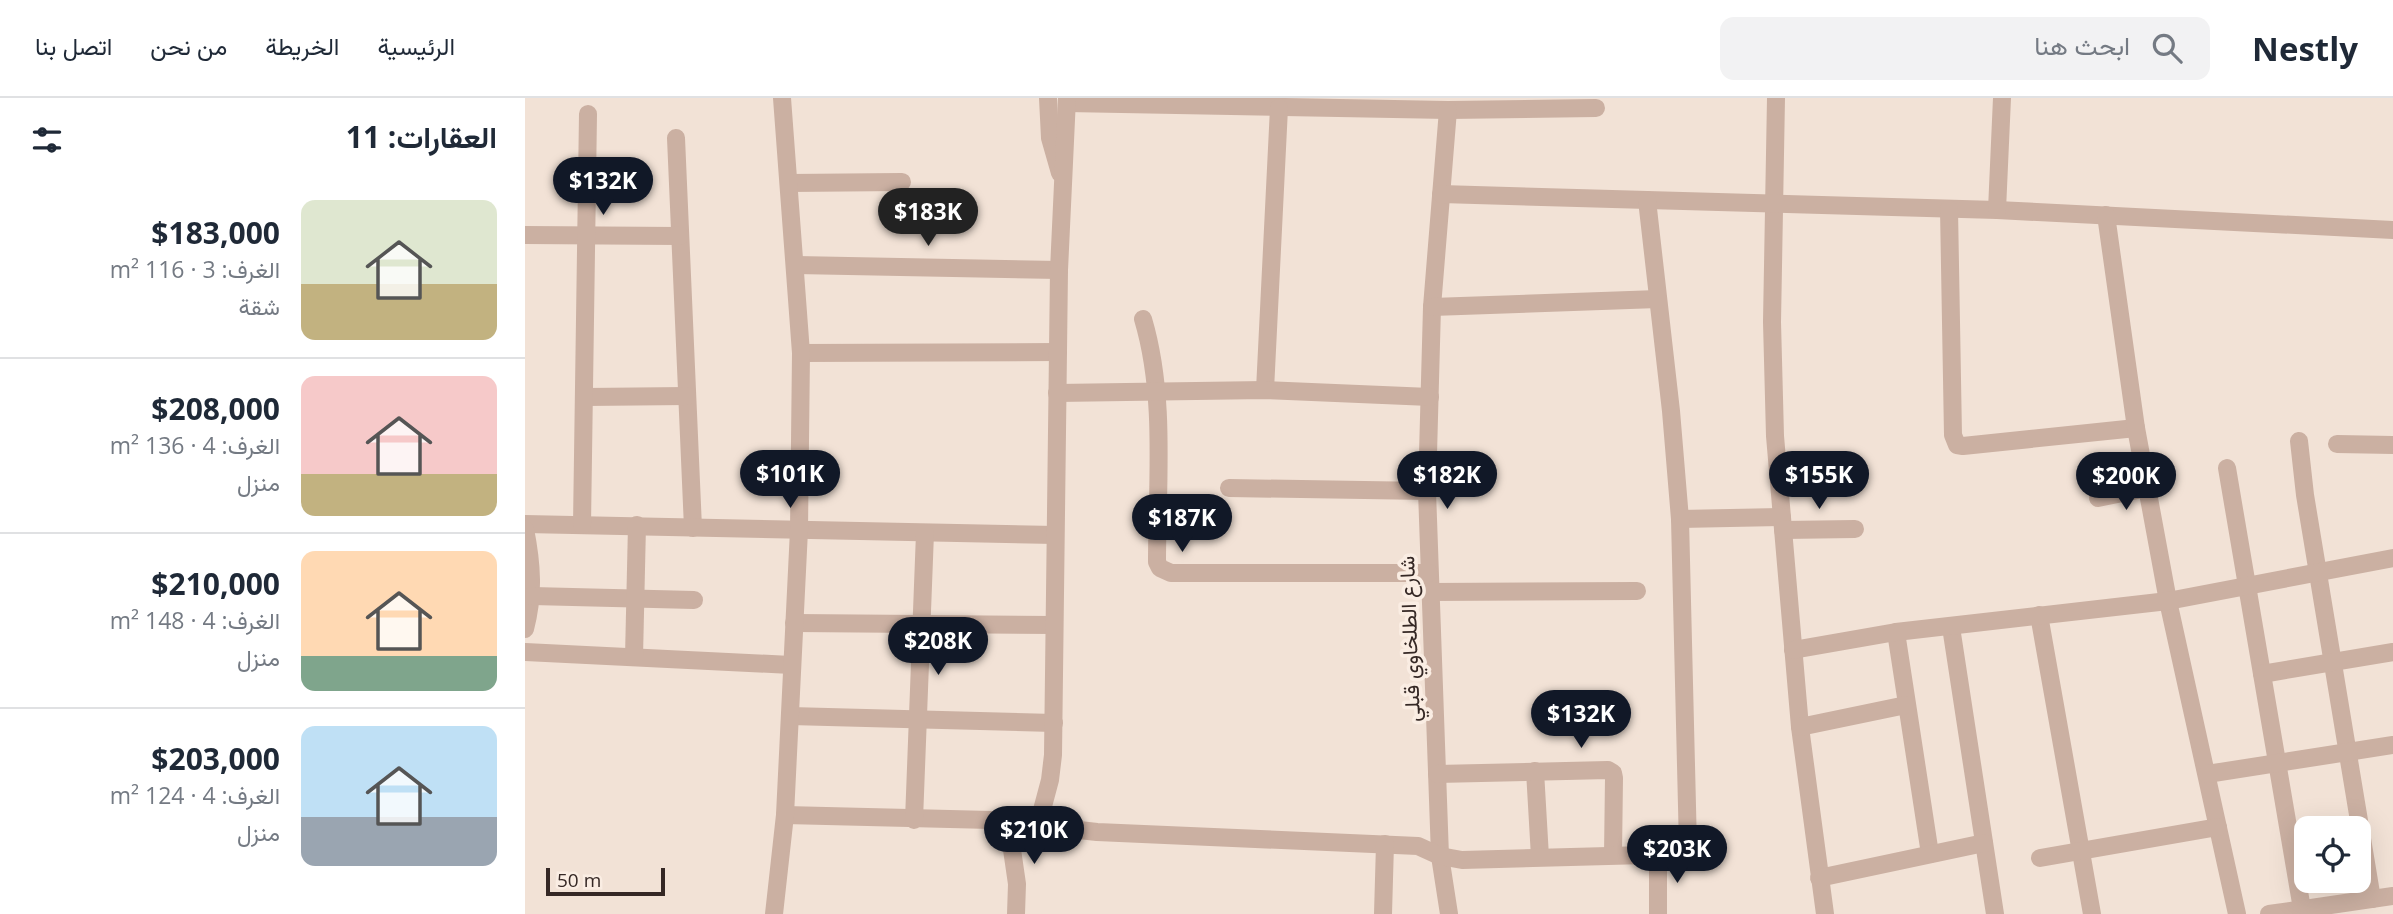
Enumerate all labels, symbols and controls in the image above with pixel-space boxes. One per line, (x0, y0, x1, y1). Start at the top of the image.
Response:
search box (1720, 17, 2210, 80)
text: Nestly (2252, 26, 2358, 71)
text: ابحث هنا (2034, 27, 2130, 63)
text: اتصل بنا (35, 29, 112, 62)
text: من نحن (150, 29, 227, 62)
text: الخريطة (265, 29, 339, 62)
text: الرئيسية (377, 29, 455, 62)
icon: search (2148, 29, 2186, 67)
text: العقارات: 11 (346, 116, 497, 157)
icon: filters (28, 121, 66, 159)
pin: $132K (554, 158, 652, 217)
text: $132K (569, 164, 637, 196)
pin: $183K (879, 188, 977, 248)
text: $183K (894, 195, 962, 227)
text: $183,000 (151, 212, 280, 253)
icon: home (357, 228, 441, 312)
text: الغرف: 3 · 116 m² (110, 253, 280, 285)
text: شقة (238, 290, 280, 322)
text: $208,000 (151, 388, 280, 429)
icon: home (357, 404, 441, 488)
text: الغرف: 4 · 136 m² (110, 429, 280, 461)
pin: $101K (741, 450, 839, 510)
pin: $182K (1398, 452, 1496, 511)
pin: $155K (1770, 452, 1868, 511)
pin: $200K (2077, 452, 2175, 512)
text: $101K (756, 457, 824, 489)
text: $182K (1413, 458, 1481, 490)
text: $155K (1785, 458, 1853, 490)
text: $200K (2092, 459, 2160, 491)
text: منزل (237, 466, 280, 498)
pin: $187K (1133, 494, 1231, 554)
text: $187K (1148, 501, 1216, 533)
street label: شارع الطلخاوي قبلي (1392, 555, 1430, 722)
text: $210,000 (151, 563, 280, 604)
icon: home (357, 579, 441, 663)
text: الغرف: 4 · 148 m² (110, 604, 280, 636)
pin: $208K (889, 618, 987, 677)
text: $208K (904, 624, 972, 656)
text: منزل (237, 641, 280, 673)
pin: $132K (1532, 690, 1630, 750)
text: $132K (1547, 697, 1615, 729)
text: $203,000 (151, 738, 280, 779)
icon: home (357, 754, 441, 838)
text: الغرف: 4 · 124 m² (110, 779, 280, 811)
pin: $210K (985, 806, 1083, 866)
text: $210K (1000, 813, 1068, 845)
text: منزل (237, 816, 280, 848)
map controls (2294, 816, 2371, 893)
button: locate (2294, 816, 2371, 893)
pin: $203K (1628, 826, 1726, 885)
text: $203K (1643, 832, 1711, 864)
scale bar (546, 865, 665, 897)
text: 50 m (557, 867, 601, 893)

